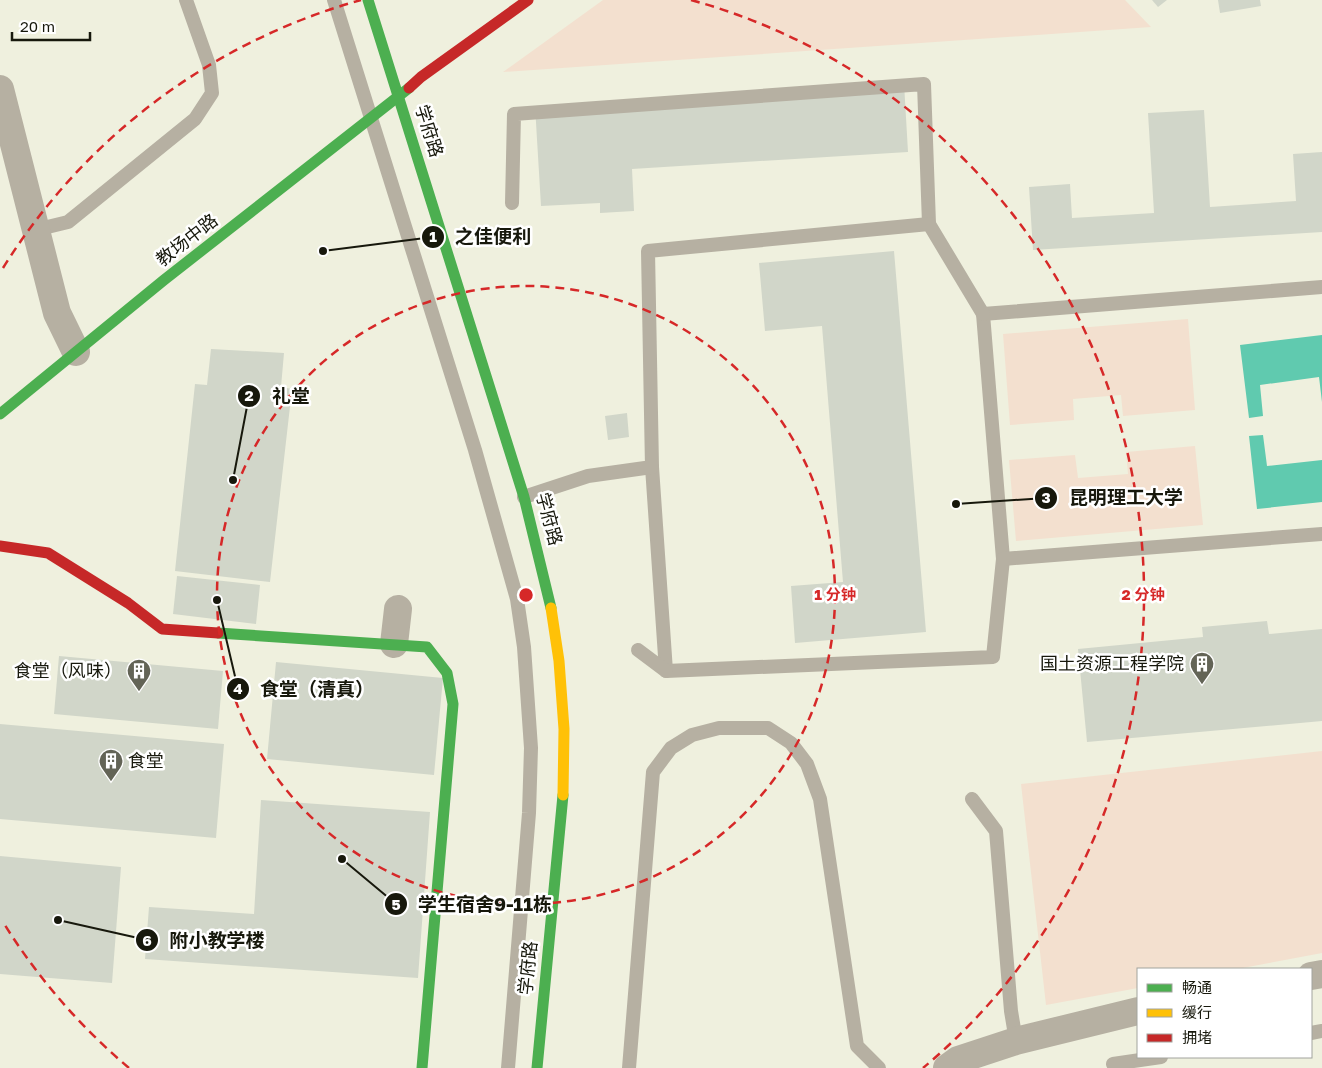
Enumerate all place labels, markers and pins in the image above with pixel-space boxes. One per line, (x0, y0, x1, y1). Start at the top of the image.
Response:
callout: 之佳便利 (420, 220, 541, 254)
callout: 礼堂 (237, 379, 320, 413)
callout: 昆明理工大学 (1034, 481, 1193, 515)
centre of rings (517, 586, 535, 604)
building icon: 国土资源工程学院 (1189, 651, 1215, 685)
place label: 国土资源工程学院 (1040, 652, 1184, 674)
building icon: 食堂（风味） (126, 658, 152, 692)
place label: 食堂（风味） (14, 659, 122, 681)
callout: 食堂（清真） (225, 672, 384, 706)
building icon: 食堂 (98, 748, 124, 782)
place label: 食堂 (128, 749, 164, 771)
callout: 学生宿舍9-11栋 (383, 887, 562, 921)
callout: 附小教学楼 (134, 923, 274, 957)

